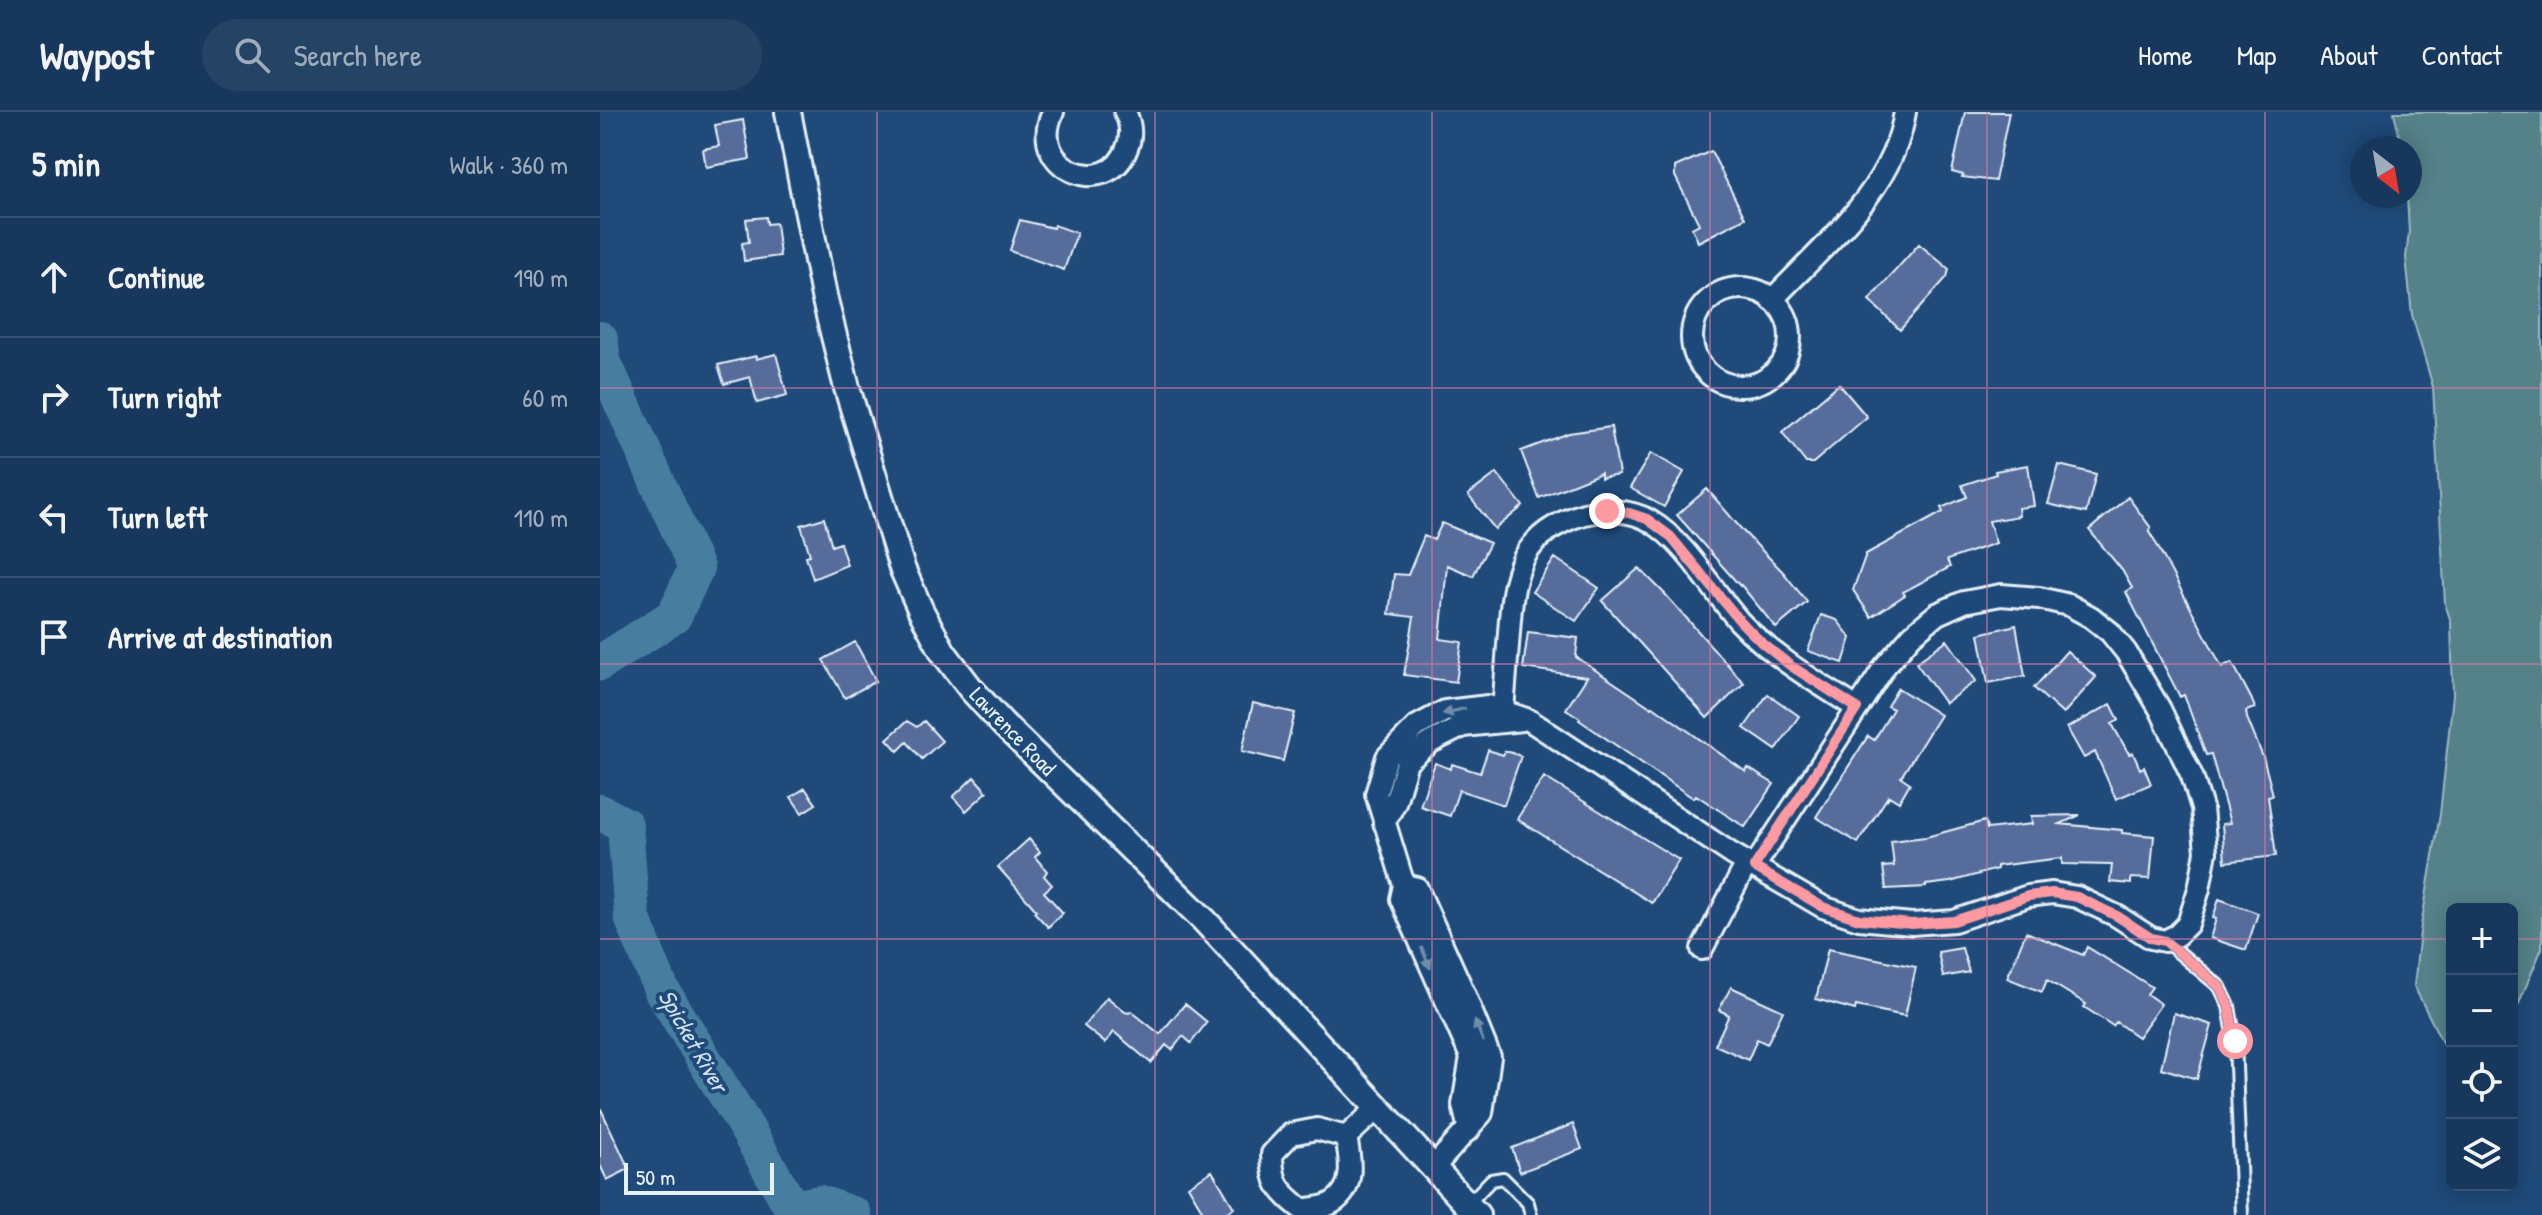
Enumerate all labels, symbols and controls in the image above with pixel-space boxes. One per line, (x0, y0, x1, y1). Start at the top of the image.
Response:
search box (202, 19, 762, 91)
text: Waypost (40, 29, 154, 81)
icon: search (230, 33, 274, 77)
text: Search here (294, 35, 422, 75)
text: Home (2138, 36, 2193, 74)
text: Map (2237, 36, 2276, 74)
text: About (2320, 36, 2378, 74)
text: Contact (2422, 36, 2502, 74)
north arrow (2350, 136, 2422, 208)
text: 5 min (32, 141, 100, 187)
text: Walk · 360 m (450, 147, 568, 182)
icon: ahead (32, 255, 76, 299)
text: Continue (108, 257, 205, 297)
text: 190 m (514, 260, 568, 295)
icon: right (32, 375, 76, 419)
text: Turn right (108, 377, 221, 417)
text: 60 m (522, 380, 568, 415)
route end (1589, 493, 1625, 529)
icon: left (32, 495, 76, 539)
text: Turn left (108, 497, 207, 537)
text: 110 m (514, 500, 568, 535)
icon: arrive (32, 615, 76, 659)
text: Arrive at destination (108, 617, 333, 657)
street label: Lawrence Road (963, 680, 1063, 782)
one-way arrow (1442, 705, 1467, 717)
map controls (2446, 903, 2518, 1191)
button: + (2446, 903, 2518, 975)
one-way arrow (1419, 946, 1432, 970)
button: − (2446, 975, 2518, 1047)
water label: Spicket River (651, 983, 738, 1101)
one-way arrow (1472, 1019, 1485, 1043)
route start (2217, 1023, 2253, 1059)
button: locate (2446, 1047, 2518, 1119)
button: layers (2446, 1119, 2518, 1191)
scale bar (624, 1159, 774, 1195)
text: 50 m (636, 1162, 675, 1192)

